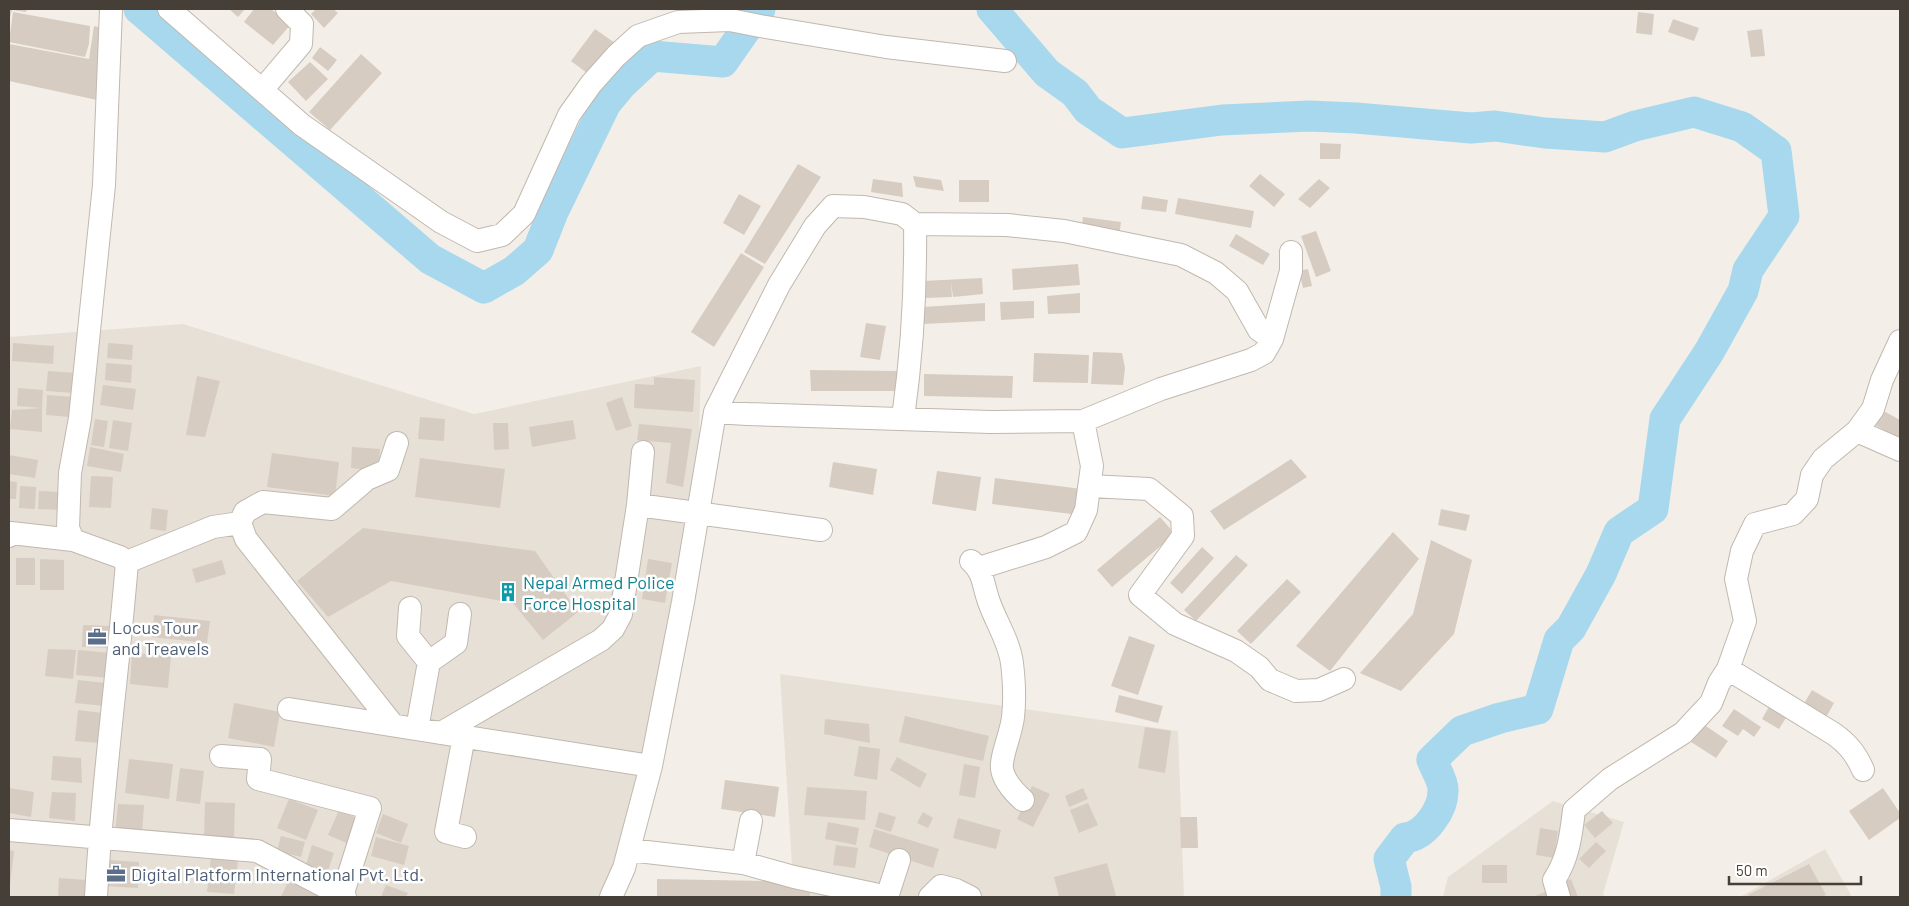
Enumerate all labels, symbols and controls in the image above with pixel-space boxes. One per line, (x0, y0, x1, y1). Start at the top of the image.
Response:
place label: Nepal Armed Police Force Hospital (523, 571, 675, 614)
building icon: Nepal Armed Police Force Hospital (497, 581, 519, 603)
place label: Locus Tour and Treavels (112, 616, 209, 659)
office icon: Locus Tour and Treavels (86, 626, 108, 648)
scale bar (1729, 854, 1862, 886)
text: 50 m (1736, 861, 1768, 879)
office icon: Digital Platform International Pvt. Ltd. (105, 863, 127, 885)
place label: Digital Platform International Pvt. Ltd. (131, 863, 424, 885)

